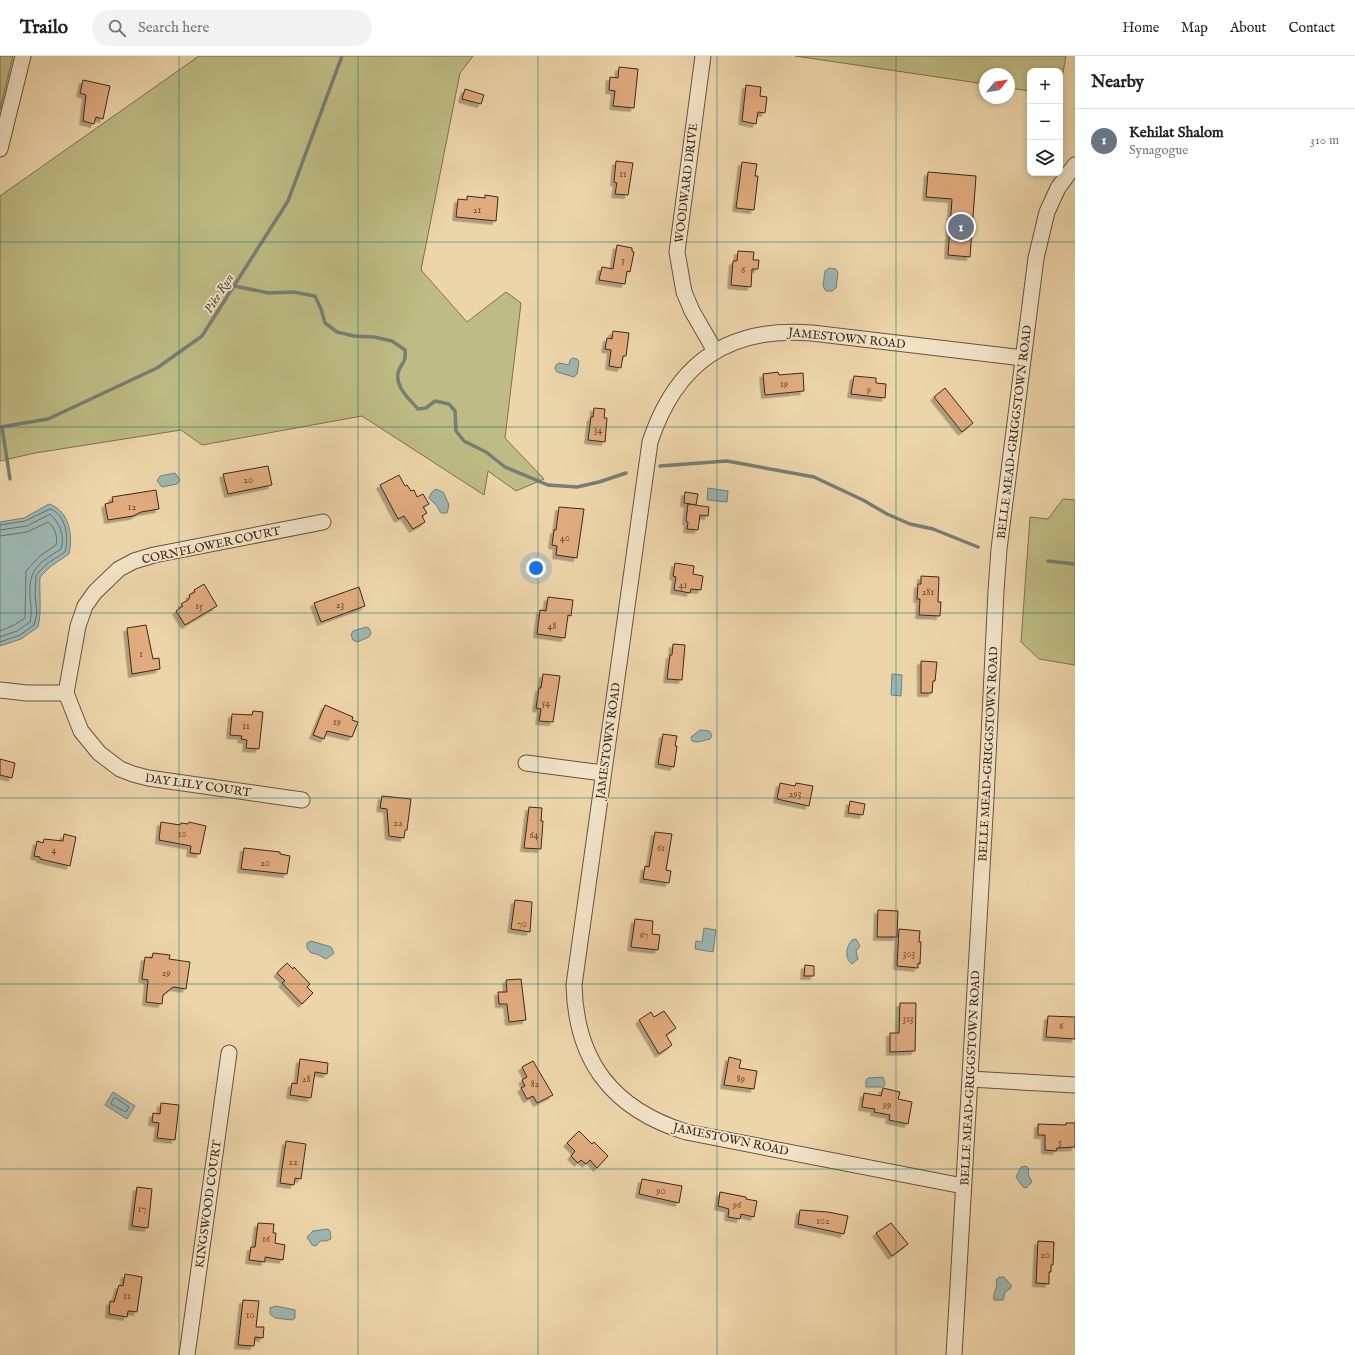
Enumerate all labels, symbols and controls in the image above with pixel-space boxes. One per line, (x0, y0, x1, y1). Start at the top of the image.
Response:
search box (92, 10, 372, 46)
text: Trailo (20, 16, 68, 40)
icon: search (106, 17, 128, 39)
text: Search here (138, 18, 209, 37)
text: Home (1123, 19, 1159, 37)
text: Map (1181, 19, 1208, 37)
text: About (1230, 19, 1266, 37)
text: Contact (1288, 19, 1335, 37)
north arrow (979, 68, 1015, 104)
map controls (1027, 68, 1063, 176)
button: + (1027, 68, 1063, 104)
text: Nearby (1091, 72, 1144, 93)
button: − (1027, 104, 1063, 140)
street label: WOODWARD DRIVE (672, 122, 701, 244)
text: Kehilat Shalom (1129, 123, 1224, 142)
text: 1 (1102, 132, 1106, 149)
text: 310 m (1310, 132, 1339, 149)
button: layers (1027, 140, 1063, 176)
text: Synagogue (1129, 142, 1188, 159)
house number: 11 (619, 168, 627, 181)
house number: 21 (473, 204, 481, 217)
pin: 1 (948, 212, 974, 242)
house number: 5 (621, 254, 625, 267)
house number: 6 (741, 264, 746, 277)
water label: Pike Run (200, 271, 238, 317)
street label: BELLE MEAD-GRIGGSTOWN ROAD (994, 324, 1035, 540)
street label: JAMESTOWN ROAD (786, 325, 907, 353)
house number: 19 (780, 378, 788, 391)
house number: 9 (866, 384, 871, 397)
house number: 34 (594, 424, 602, 437)
house number: 20 (243, 474, 253, 487)
house number: 12 (128, 501, 137, 514)
street label: CORNFLOWER COURT (140, 523, 282, 568)
house number: 40 (560, 532, 570, 545)
your location (526, 558, 546, 578)
house number: 41 (679, 579, 688, 592)
house number: 281 (922, 586, 934, 599)
house number: 23 (336, 599, 344, 612)
house number: 15 (195, 600, 203, 613)
house number: 48 (548, 620, 556, 633)
street label: BELLE MEAD-GRIGGSTOWN ROAD (975, 646, 1002, 862)
house number: 1 (139, 648, 143, 661)
street label: JAMESTOWN ROAD (593, 681, 625, 803)
house number: 54 (542, 697, 550, 710)
house number: 19 (333, 716, 341, 729)
house number: 11 (242, 720, 250, 733)
street label: DAY LILY COURT (144, 771, 252, 800)
house number: 293 (789, 788, 802, 801)
house number: 22 (393, 817, 403, 830)
house number: 10 (178, 828, 186, 841)
house number: 64 (529, 829, 539, 842)
house number: 61 (657, 842, 665, 855)
house number: 4 (52, 844, 57, 857)
house number: 20 (260, 857, 270, 870)
house number: 70 (517, 918, 527, 931)
house number: 67 (640, 929, 649, 942)
house number: 303 (903, 948, 915, 961)
house number: 29 (161, 967, 171, 980)
street label: BELLE MEAD-GRIGGSTOWN ROAD (957, 970, 984, 1186)
house number: 313 (902, 1013, 914, 1026)
house number: 6 (1059, 1020, 1064, 1033)
house number: 28 (302, 1073, 310, 1086)
house number: 89 (737, 1073, 745, 1086)
house number: 82 (531, 1078, 540, 1091)
house number: 99 (882, 1099, 891, 1112)
street label: JAMESTOWN ROAD (670, 1119, 790, 1160)
house number: 5 (1058, 1136, 1062, 1149)
street label: KINGSWOOD COURT (192, 1139, 225, 1269)
house number: 22 (288, 1156, 298, 1169)
house number: 90 (655, 1185, 666, 1198)
house number: 96 (732, 1199, 742, 1212)
house number: 17 (138, 1203, 147, 1216)
house number: 102 (816, 1215, 830, 1228)
house number: 16 (262, 1233, 271, 1246)
house number: 20 (1040, 1249, 1050, 1262)
house number: 11 (123, 1290, 131, 1303)
house number: 10 (246, 1309, 254, 1322)

